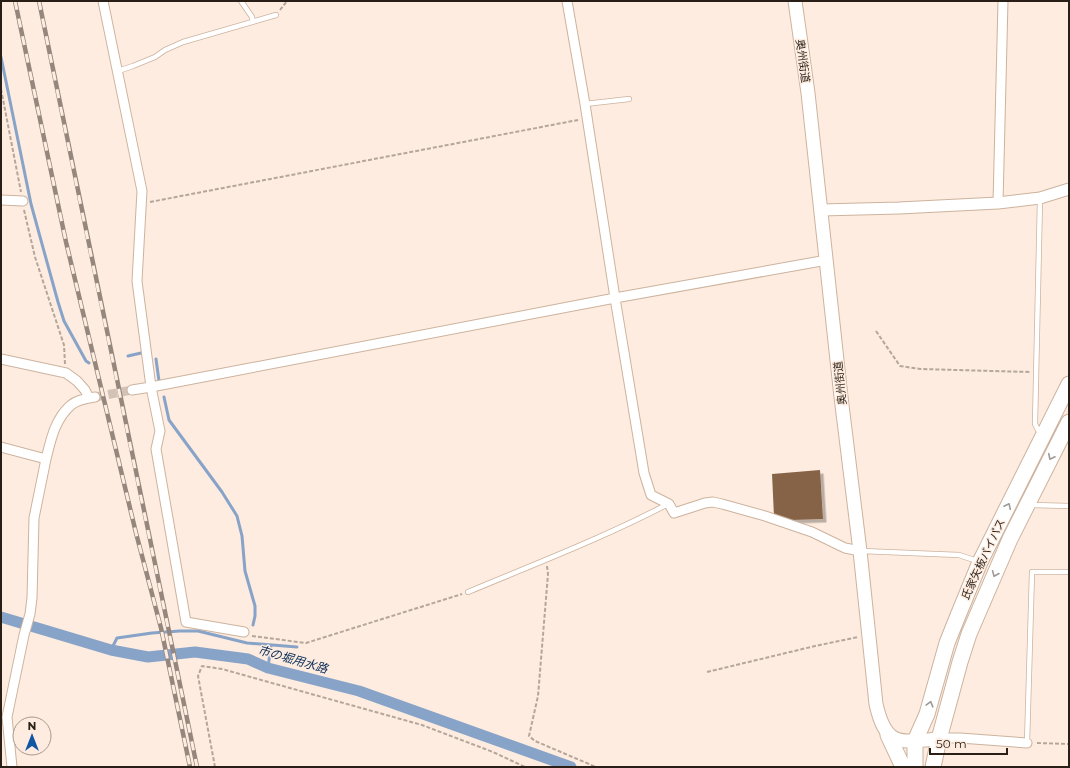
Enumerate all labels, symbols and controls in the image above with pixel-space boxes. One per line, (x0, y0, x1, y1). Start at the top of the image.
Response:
street label: 奥州街道 (793, 38, 813, 84)
street label: 奥州街道 (831, 360, 849, 406)
one-way arrow (1048, 453, 1056, 460)
one-way arrow (1003, 503, 1011, 510)
street label: 氏家矢板バイパス (958, 516, 1008, 602)
one-way arrow (991, 570, 999, 577)
water label: 市の堀用水路 (256, 642, 331, 676)
one-way arrow (925, 701, 933, 708)
north arrow (12, 716, 52, 756)
text: N (28, 719, 36, 733)
scale bar (930, 730, 1007, 756)
text: 50 m (936, 736, 967, 751)

